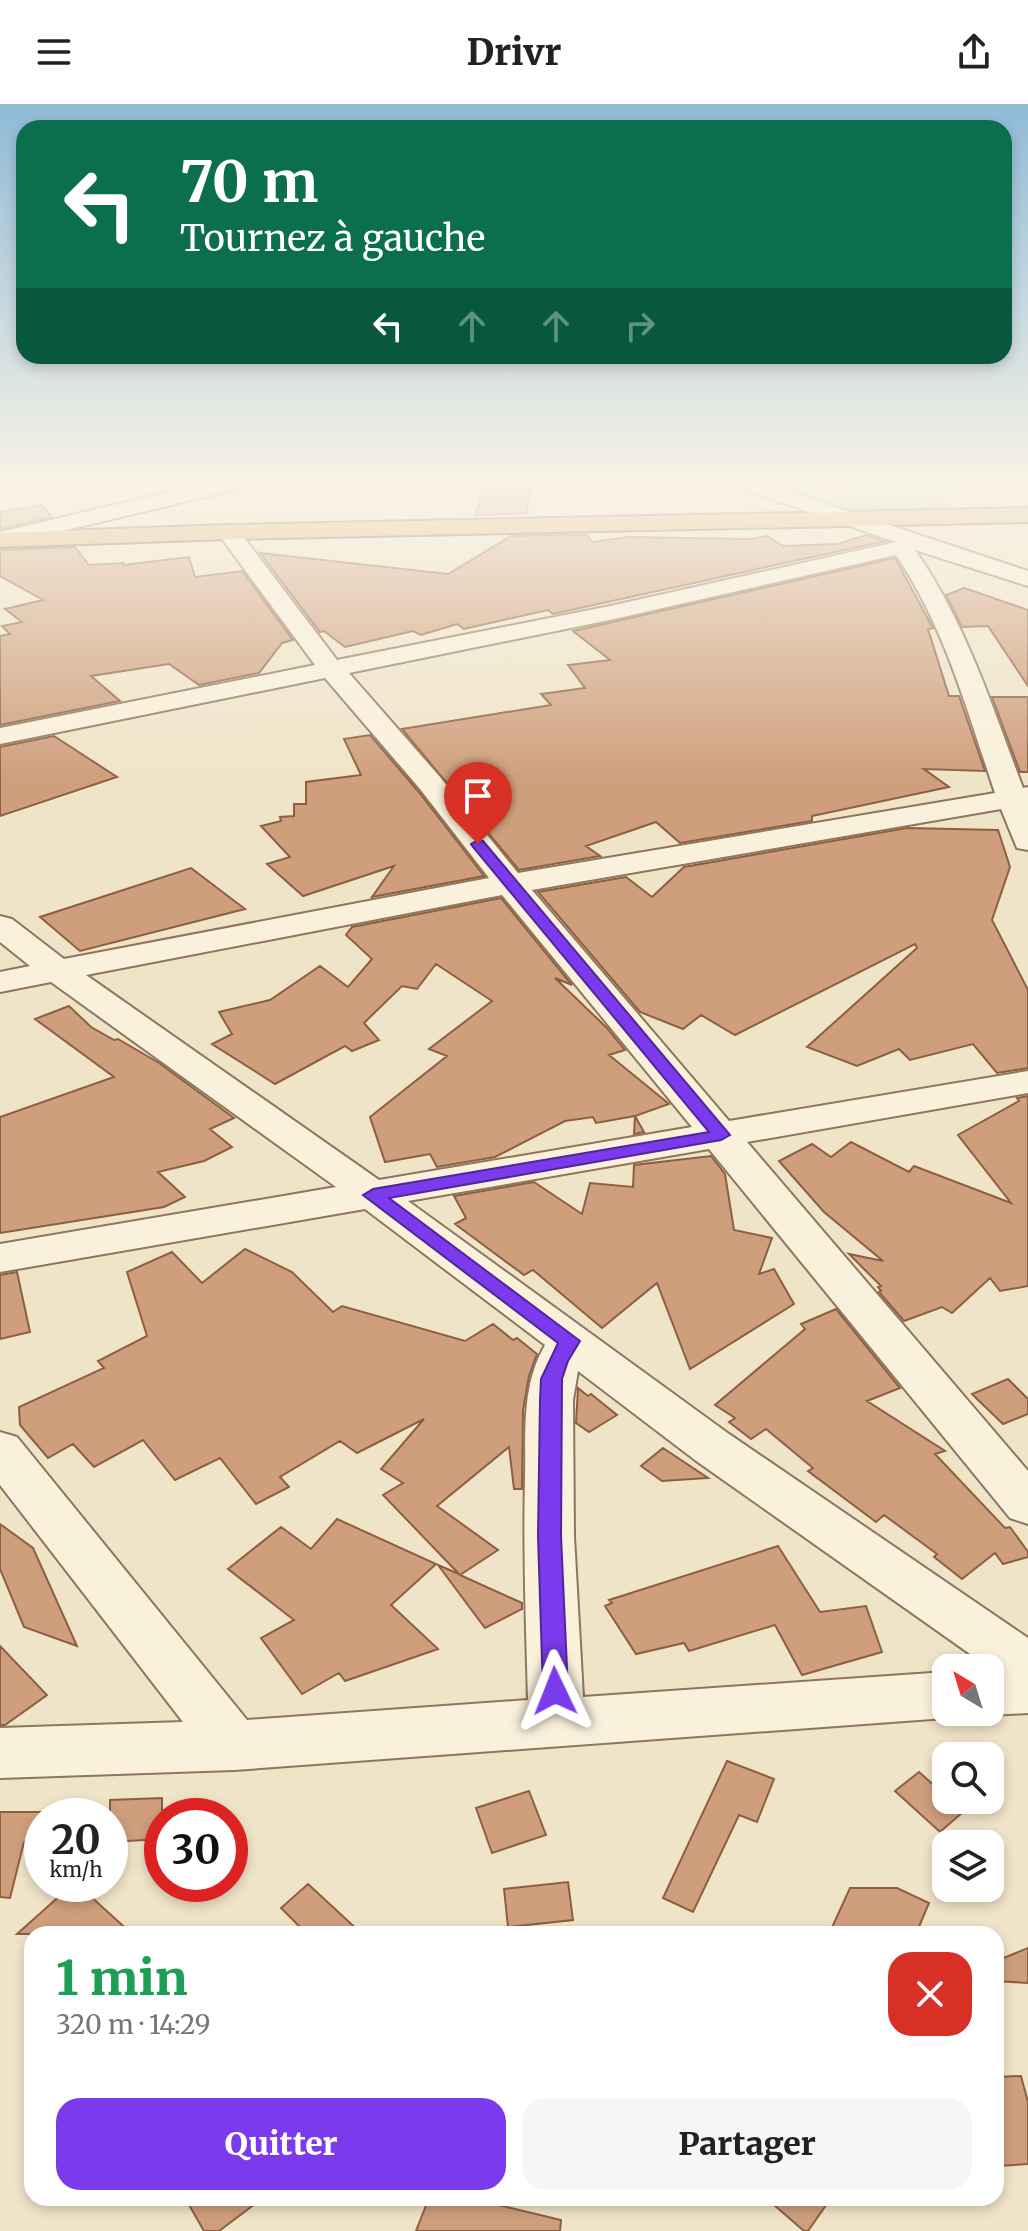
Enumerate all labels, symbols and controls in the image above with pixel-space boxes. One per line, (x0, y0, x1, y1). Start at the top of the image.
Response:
icon: menu (32, 30, 76, 74)
text: Drivr (467, 30, 561, 75)
icon: share (952, 30, 996, 74)
text: 70 m (180, 147, 318, 217)
icon: left (48, 152, 152, 256)
text: Tournez à gauche (180, 216, 485, 261)
icon: left (366, 304, 410, 348)
icon: ahead (450, 304, 494, 348)
icon: ahead (534, 304, 578, 348)
icon: right (618, 304, 662, 348)
pin (444, 762, 512, 844)
icon: arrive (456, 774, 500, 818)
position arrow (513, 1649, 597, 1733)
north arrow (932, 1654, 1004, 1726)
map controls (932, 1654, 1004, 1902)
button: search (932, 1742, 1004, 1814)
speed limit sign: 30 (144, 1798, 248, 1902)
text: 20 (51, 1815, 101, 1865)
button: layers (932, 1830, 1004, 1902)
text: km/h (50, 1857, 102, 1882)
text: 1 min (56, 1948, 188, 2008)
button: close (888, 1952, 972, 2036)
text: 320 m · 14:29 (56, 2008, 211, 2041)
button: Quitter (56, 2098, 506, 2190)
button: Partager (522, 2098, 972, 2190)

